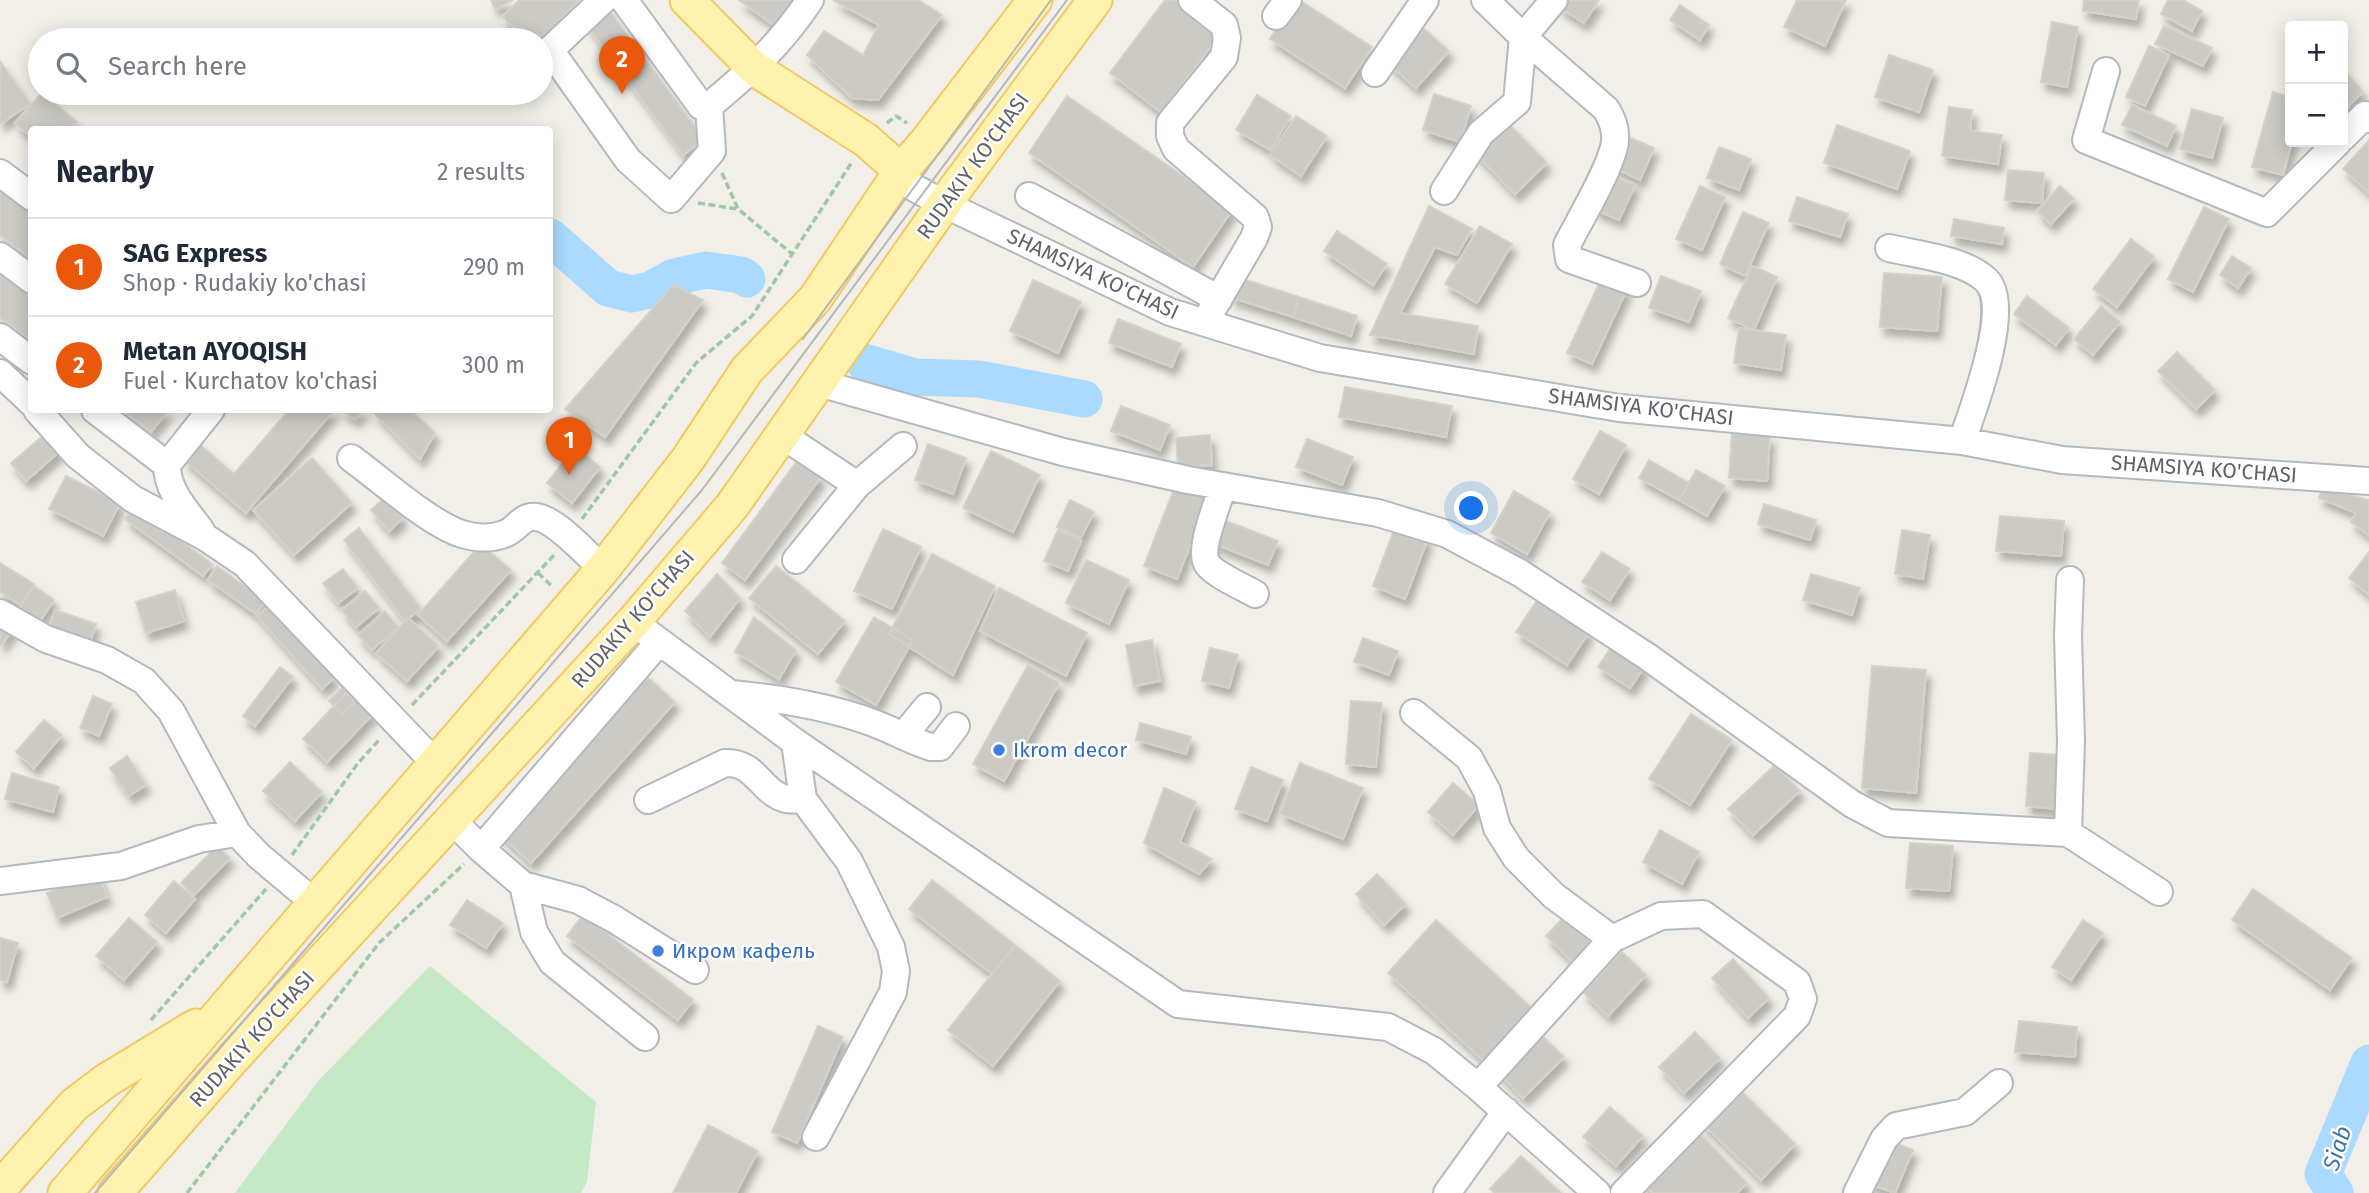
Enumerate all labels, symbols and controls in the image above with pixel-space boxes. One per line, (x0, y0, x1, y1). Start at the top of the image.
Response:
map controls (2285, 21, 2348, 147)
button: + (2285, 21, 2348, 84)
search box (28, 28, 553, 105)
pin: 2 (599, 36, 645, 94)
icon: search (52, 48, 90, 86)
text: Search here (108, 51, 247, 82)
button: − (2285, 84, 2348, 147)
street label: RUDAKIY KO'CHASI (911, 88, 1035, 244)
text: Nearby (56, 154, 154, 190)
text: 2 results (437, 158, 525, 186)
street label: SHAMSIYA KO'CHASI (1003, 223, 1183, 325)
text: SAG Express (123, 238, 267, 269)
text: 1 (74, 253, 84, 281)
text: 290 m (463, 253, 525, 281)
text: Shop · Rudakiy ko'chasi (123, 269, 367, 297)
text: Metan AYOQISH (123, 336, 307, 367)
text: 2 (73, 351, 85, 379)
text: 300 m (462, 351, 525, 379)
text: Fuel · Kurchatov ko'chasi (123, 367, 378, 395)
street label: SHAMSIYA KO'CHASI (1547, 383, 1735, 431)
pin: 1 (546, 417, 592, 475)
street label: SHAMSIYA KO'CHASI (2110, 450, 2298, 488)
your location (1454, 491, 1488, 525)
street label: RUDAKIY KO'CHASI (566, 545, 700, 693)
place label: Ikrom decor (1013, 737, 1127, 763)
marker: Ikrom decor (991, 742, 1007, 758)
place label: Икром кафель (672, 938, 815, 964)
marker: Икром кафель (650, 943, 666, 959)
street label: RUDAKIY KO'CHASI (184, 965, 320, 1113)
water label: Siab (2316, 1122, 2357, 1175)

